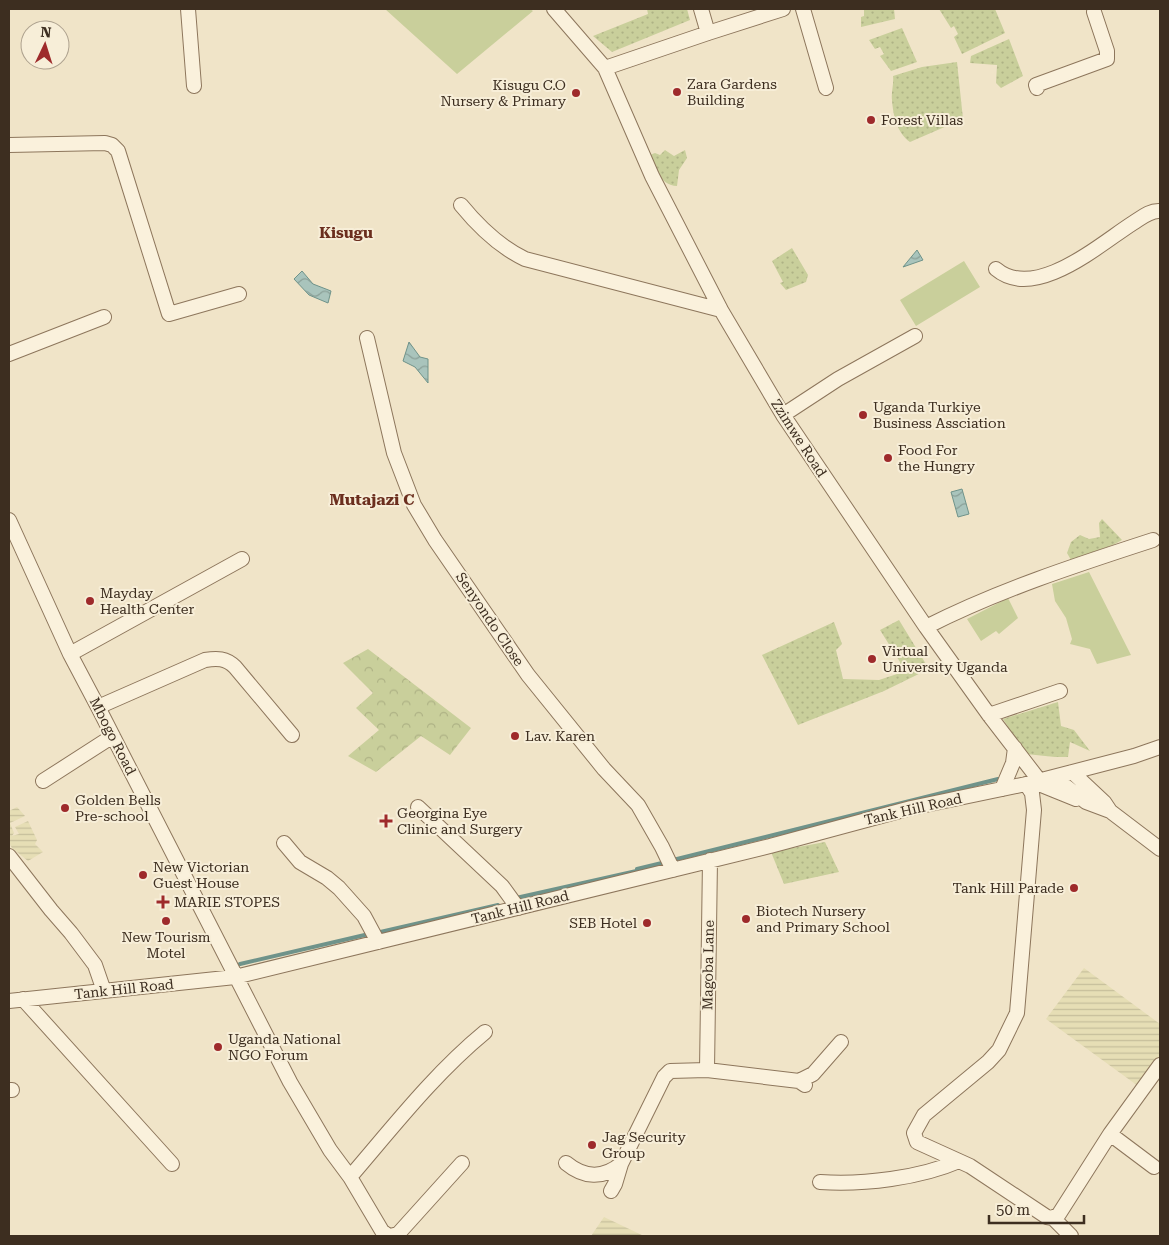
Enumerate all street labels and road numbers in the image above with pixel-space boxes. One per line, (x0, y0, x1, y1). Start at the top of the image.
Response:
street label: Zzimwe Road (768, 396, 830, 480)
street label: Senyondo Close (453, 569, 527, 669)
street label: Mbogo Road (87, 694, 139, 778)
street label: Tank Hill Road (862, 790, 964, 828)
street label: Tank Hill Road (470, 887, 570, 927)
street label: Magoba Lane (699, 919, 717, 1010)
street label: Tank Hill Road (73, 976, 175, 1002)

